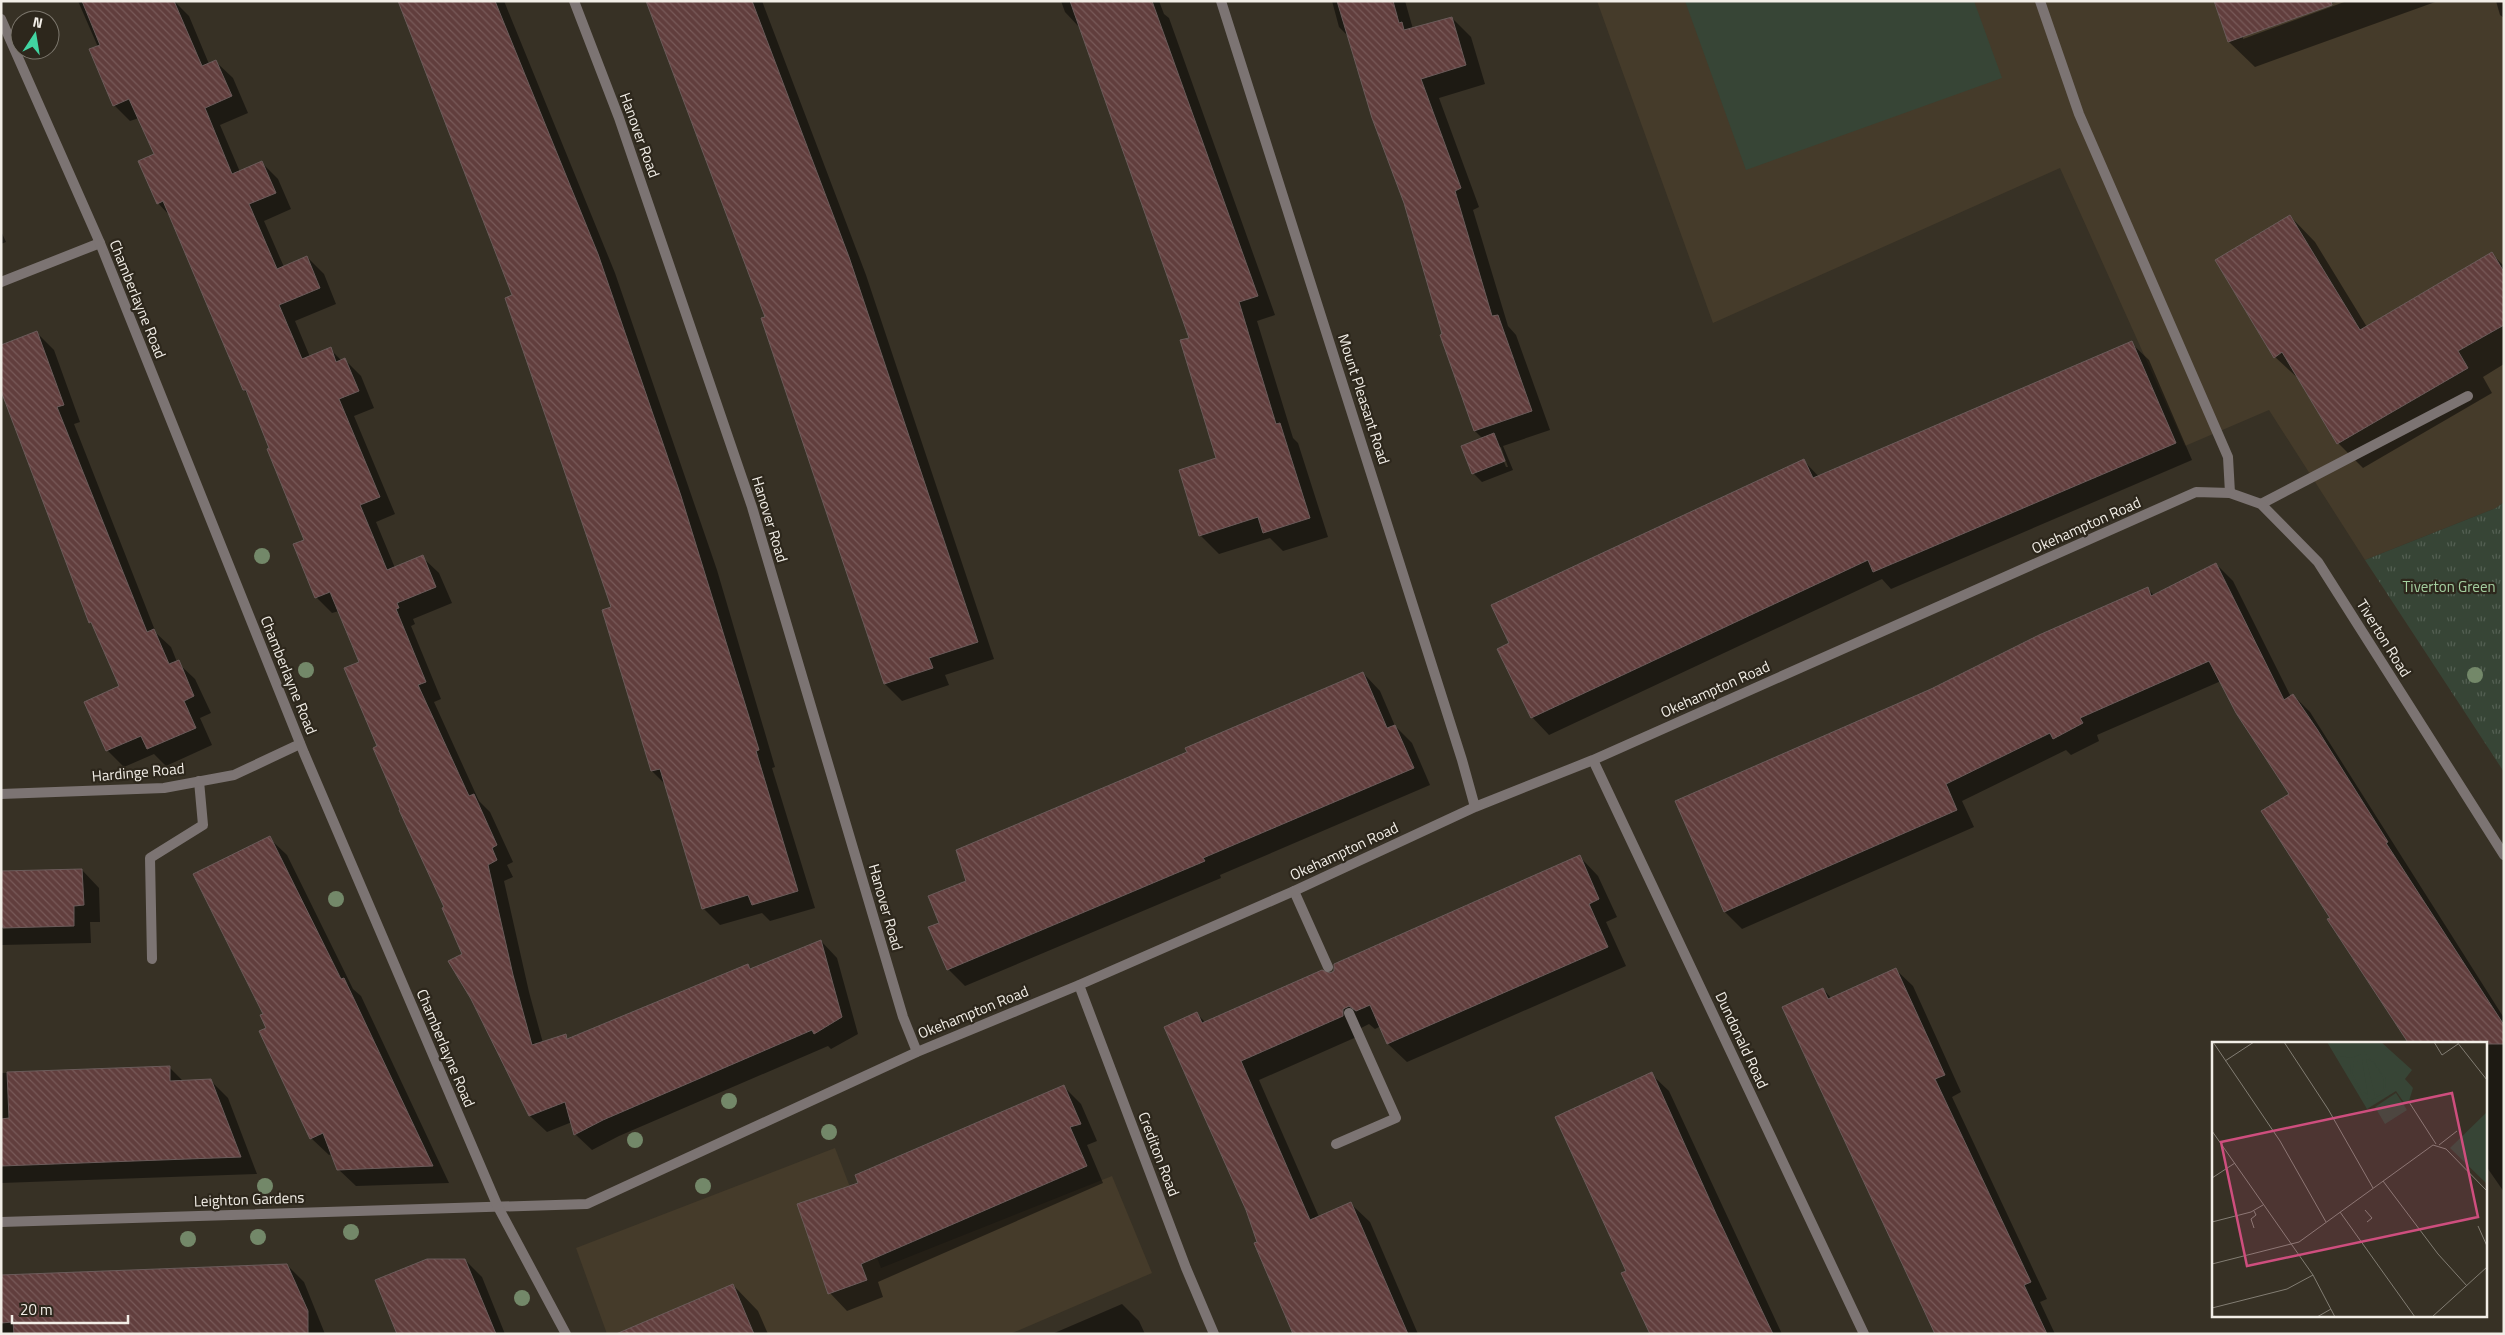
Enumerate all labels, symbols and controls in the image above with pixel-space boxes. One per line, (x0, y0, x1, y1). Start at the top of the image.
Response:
north arrow (10, 10, 60, 60)
text: N (31, 11, 45, 33)
street label: Hanover Road (614, 89, 666, 181)
street label: Chamberlayne Road (104, 236, 172, 362)
street label: Mount Pleasant Road (1332, 331, 1396, 467)
street label: Hanover Road (746, 473, 794, 565)
street label: Okehampton Road (2028, 491, 2144, 559)
park label: Tiverton Green (2402, 575, 2496, 598)
street label: Tiverton Road (2351, 595, 2417, 681)
street label: Chamberlayne Road (255, 612, 323, 738)
street label: Okehampton Road (1657, 655, 1773, 723)
street label: Hardinge Road (91, 756, 185, 788)
street label: Okehampton Road (1286, 816, 1402, 886)
street label: Hanover Road (863, 861, 909, 953)
street label: Okehampton Road (914, 979, 1032, 1045)
street label: Chamberlayne Road (411, 985, 481, 1111)
street label: Dundonald Road (1710, 988, 1774, 1092)
inset map (2212, 1042, 2488, 1318)
street label: Crediton Road (1132, 1108, 1186, 1200)
street label: Leighton Gardens (193, 1186, 305, 1212)
scale bar (12, 1292, 129, 1324)
text: 20 m (20, 1298, 53, 1321)

